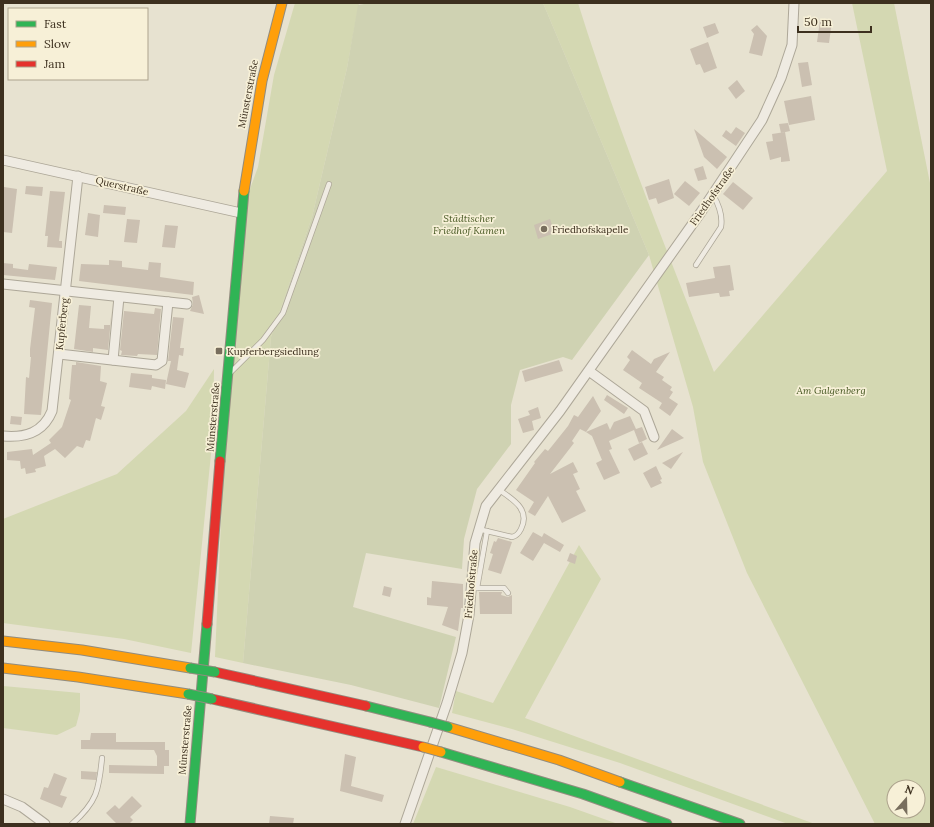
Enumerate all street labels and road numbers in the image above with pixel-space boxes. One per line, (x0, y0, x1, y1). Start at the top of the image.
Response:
street label: Münsterstraße (235, 58, 261, 129)
street label: Friedhofstraße (687, 163, 737, 228)
street label: Querstraße (94, 174, 150, 199)
street label: Kupferberg (53, 297, 71, 351)
street label: Münsterstraße (203, 381, 223, 452)
street label: Friedhofstraße (462, 548, 481, 619)
street label: Münsterstraße (175, 704, 195, 775)

